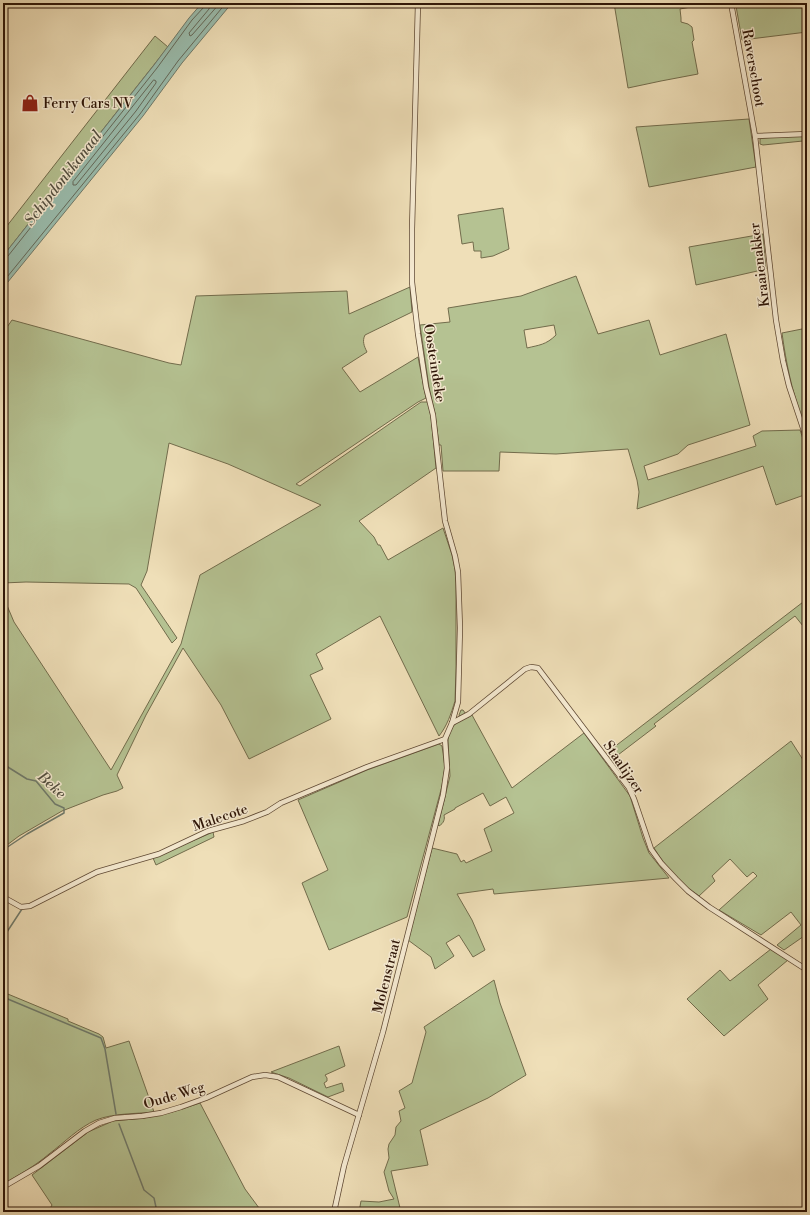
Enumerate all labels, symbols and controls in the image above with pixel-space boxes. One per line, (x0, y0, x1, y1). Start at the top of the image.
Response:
street label: Raverschoot (737, 28, 769, 109)
shop icon: Ferry Cars NV (20, 93, 40, 113)
place label: Ferry Cars NV (43, 95, 134, 113)
water label: Schipdonkkanaal (20, 127, 107, 230)
street label: Kraaienakker (746, 222, 774, 308)
street label: Oosteindeke (419, 323, 449, 404)
street label: Staalijzer (599, 738, 647, 798)
water label: Beke (33, 767, 70, 803)
street label: Malecote (190, 800, 250, 836)
street label: Molenstraat (369, 937, 405, 1015)
street label: Oude Weg (142, 1078, 208, 1114)

